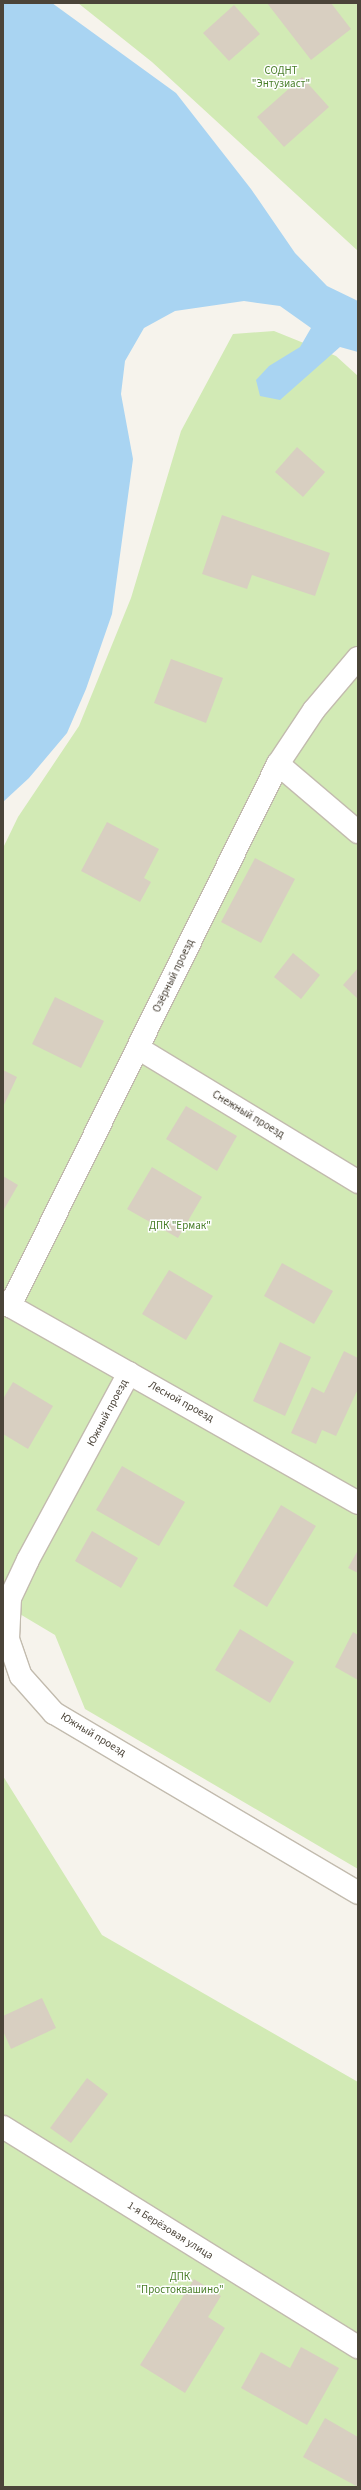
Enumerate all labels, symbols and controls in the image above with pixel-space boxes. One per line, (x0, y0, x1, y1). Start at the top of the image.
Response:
park label: СОДНТ "Энтузиаст" (252, 65, 310, 91)
street label: Озёрный проезд (150, 937, 198, 1015)
street label: Снежный проезд (209, 1088, 287, 1142)
park label: ДПК "Ермак" (149, 1219, 211, 1233)
street label: Южный проезд (85, 1377, 131, 1449)
street label: Лесной проезд (146, 1379, 216, 1425)
street label: Южный проезд (58, 1710, 128, 1760)
street label: 1-я Берёзовая улица (125, 2199, 215, 2263)
park label: ДПК "Простоквашино" (136, 2271, 224, 2297)

